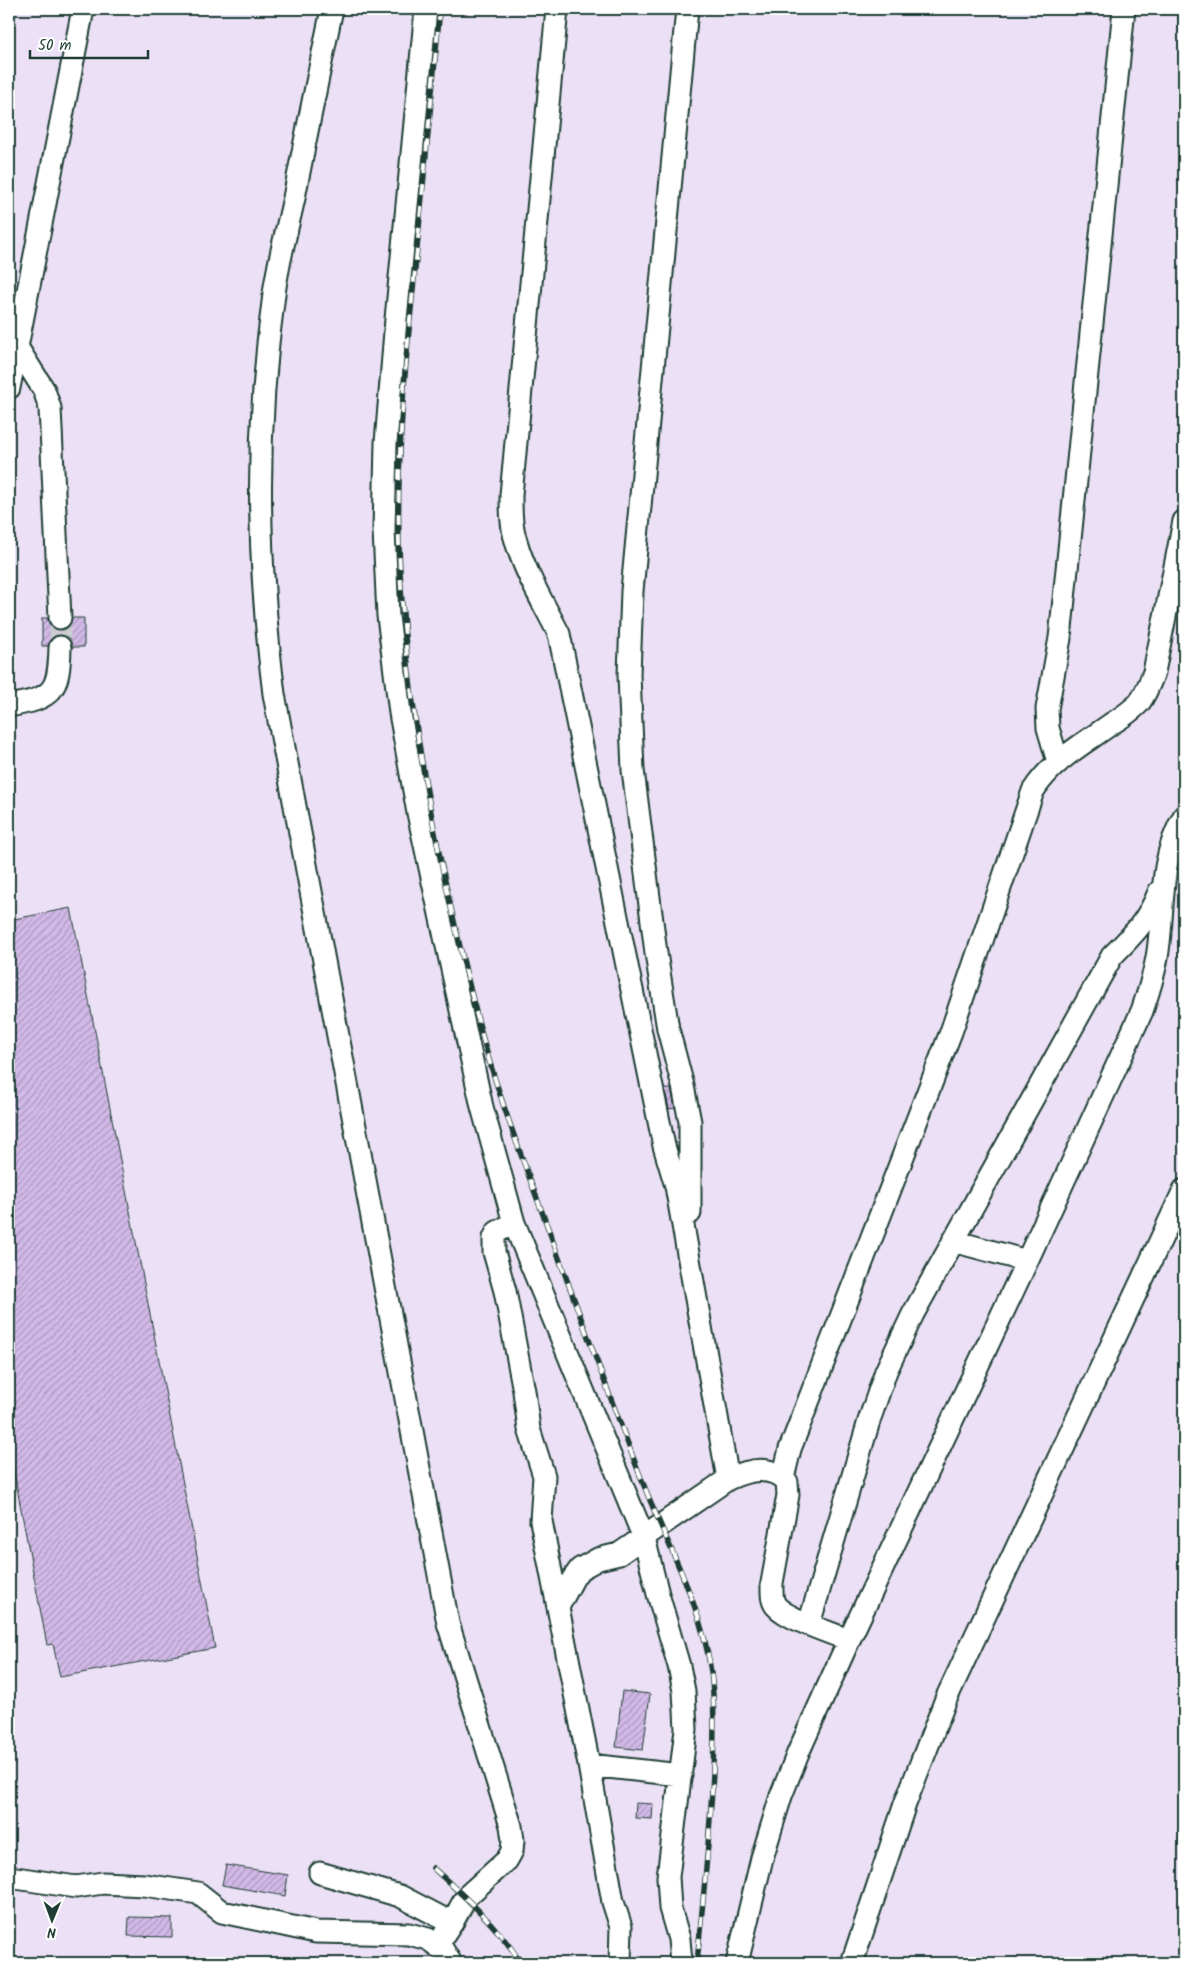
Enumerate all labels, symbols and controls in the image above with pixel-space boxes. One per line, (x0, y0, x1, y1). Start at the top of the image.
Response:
scale bar (30, 28, 148, 60)
text: 50 m (38, 34, 72, 58)
north arrow (28, 1894, 78, 1944)
text: N (47, 1921, 56, 1943)

